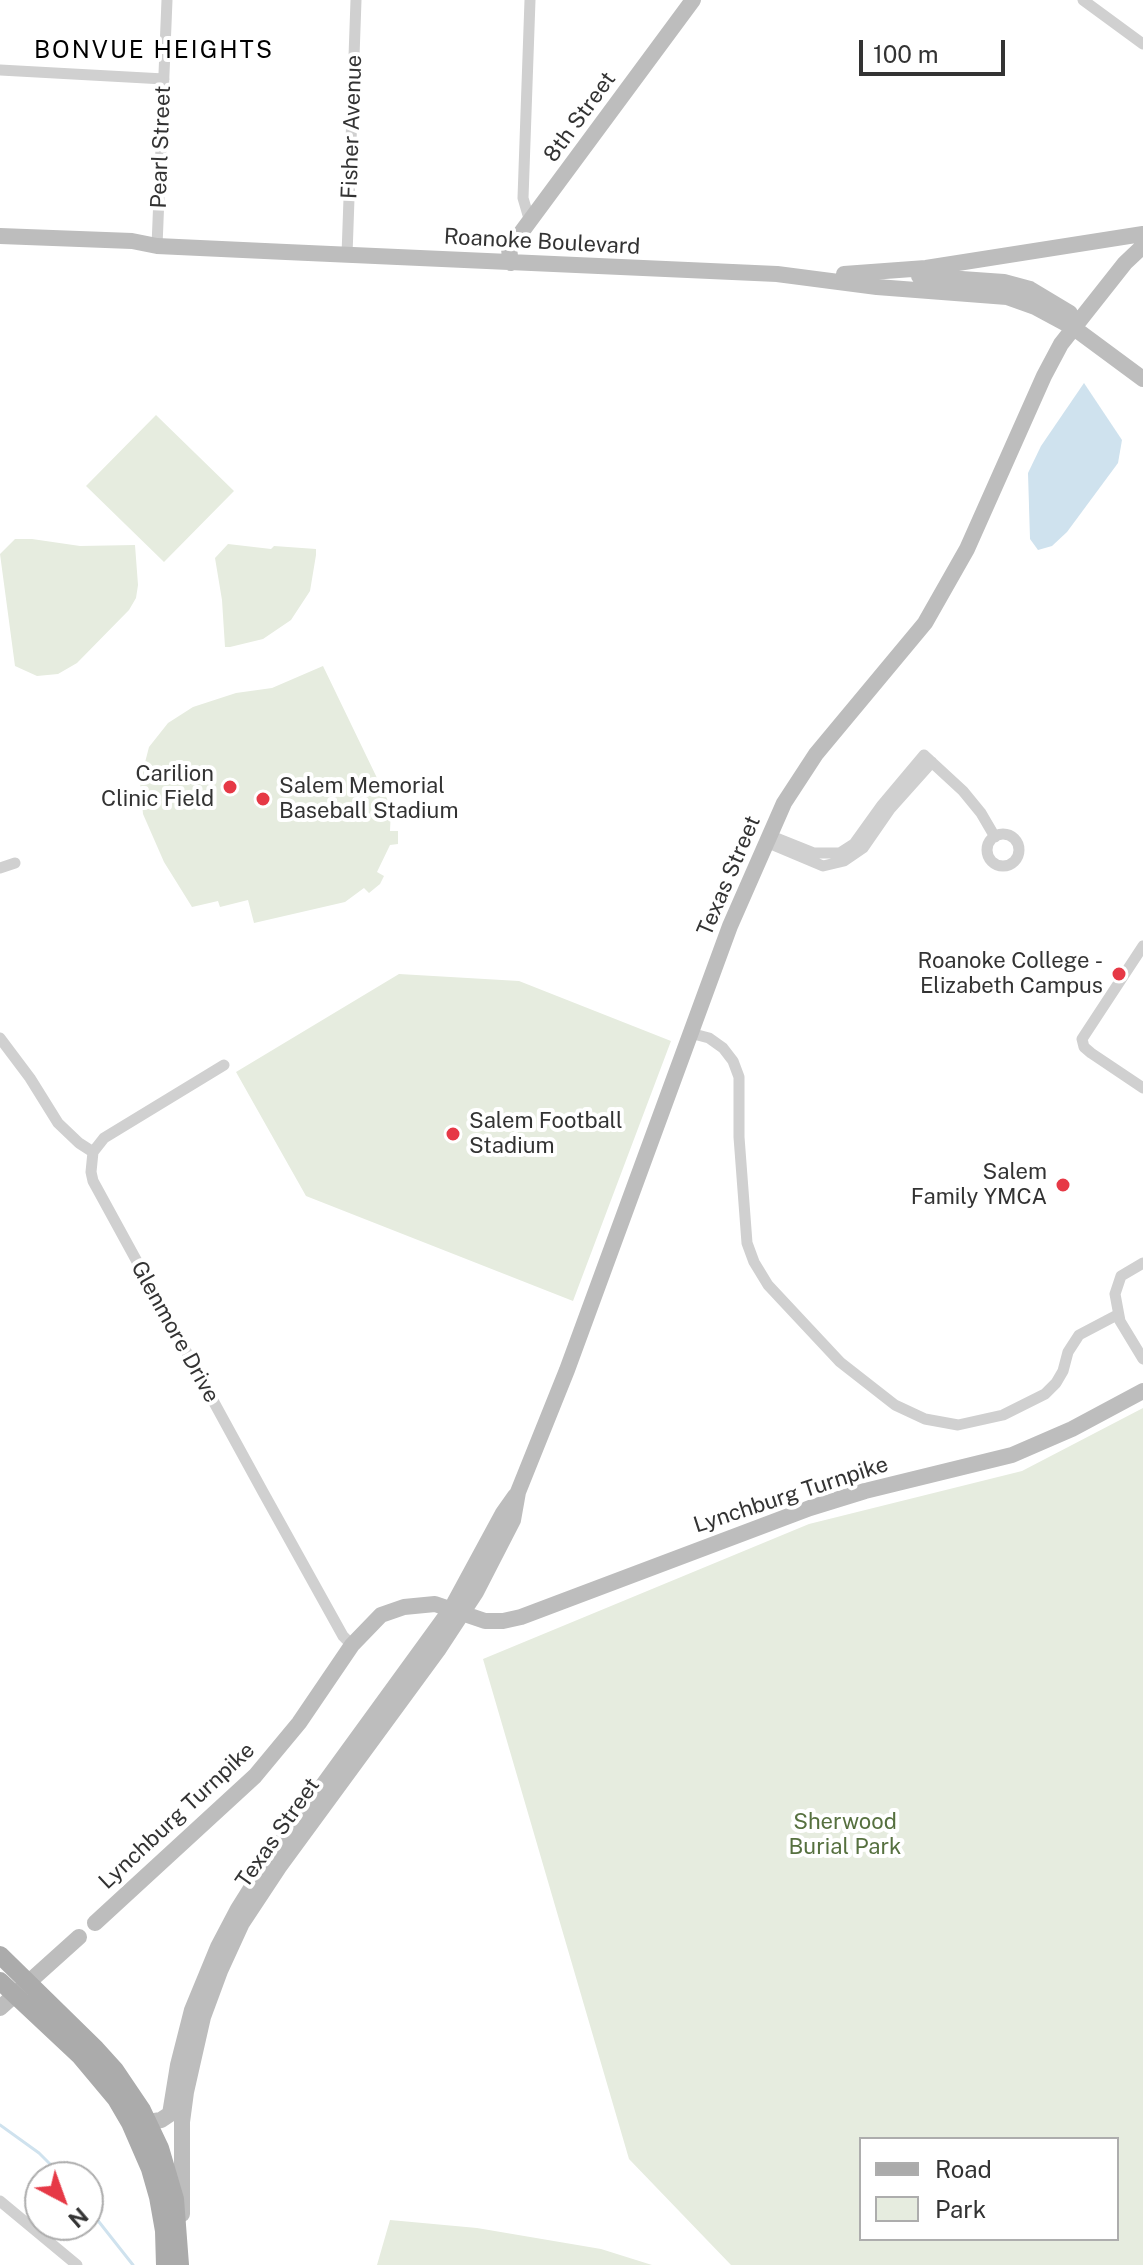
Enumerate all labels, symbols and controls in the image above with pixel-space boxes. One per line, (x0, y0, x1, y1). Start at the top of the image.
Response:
scale bar (863, 24, 1009, 74)
district label: BONVUE HEIGHTS (34, 37, 274, 65)
text: 100 m (873, 40, 939, 68)
street label: Fisher Avenue (336, 54, 368, 200)
street label: 8th Street (538, 67, 622, 167)
street label: Pearl Street (146, 85, 176, 209)
street label: Roanoke Boulevard (443, 224, 641, 260)
place label: Carilion Clinic Field (101, 761, 214, 812)
place label: Salem Memorial Baseball Stadium (279, 773, 459, 824)
marker: Carilion Clinic Field (221, 778, 239, 796)
marker: Salem Memorial Baseball Stadium (254, 790, 272, 808)
street label: Texas Street (692, 812, 766, 940)
place label: Roanoke College - Elizabeth Campus (917, 948, 1103, 1000)
marker: Roanoke College - Elizabeth Campus (1110, 965, 1128, 983)
place label: Salem Football Stadium (469, 1108, 623, 1160)
marker: Salem Football Stadium (444, 1125, 462, 1143)
place label: Salem Family YMCA (911, 1159, 1047, 1210)
marker: Salem Family YMCA (1054, 1176, 1072, 1194)
street label: Glenmore Drive (125, 1257, 225, 1407)
street label: Lynchburg Turnpike (690, 1451, 892, 1539)
street label: Lynchburg Turnpike (94, 1737, 260, 1895)
street label: Texas Street (230, 1773, 326, 1893)
park label: Sherwood Burial Park (789, 1809, 901, 1860)
legend (859, 2137, 1119, 2241)
text: Road (935, 2155, 992, 2183)
north arrow (24, 2161, 104, 2241)
text: Park (935, 2195, 986, 2223)
text: N (63, 2202, 93, 2233)

